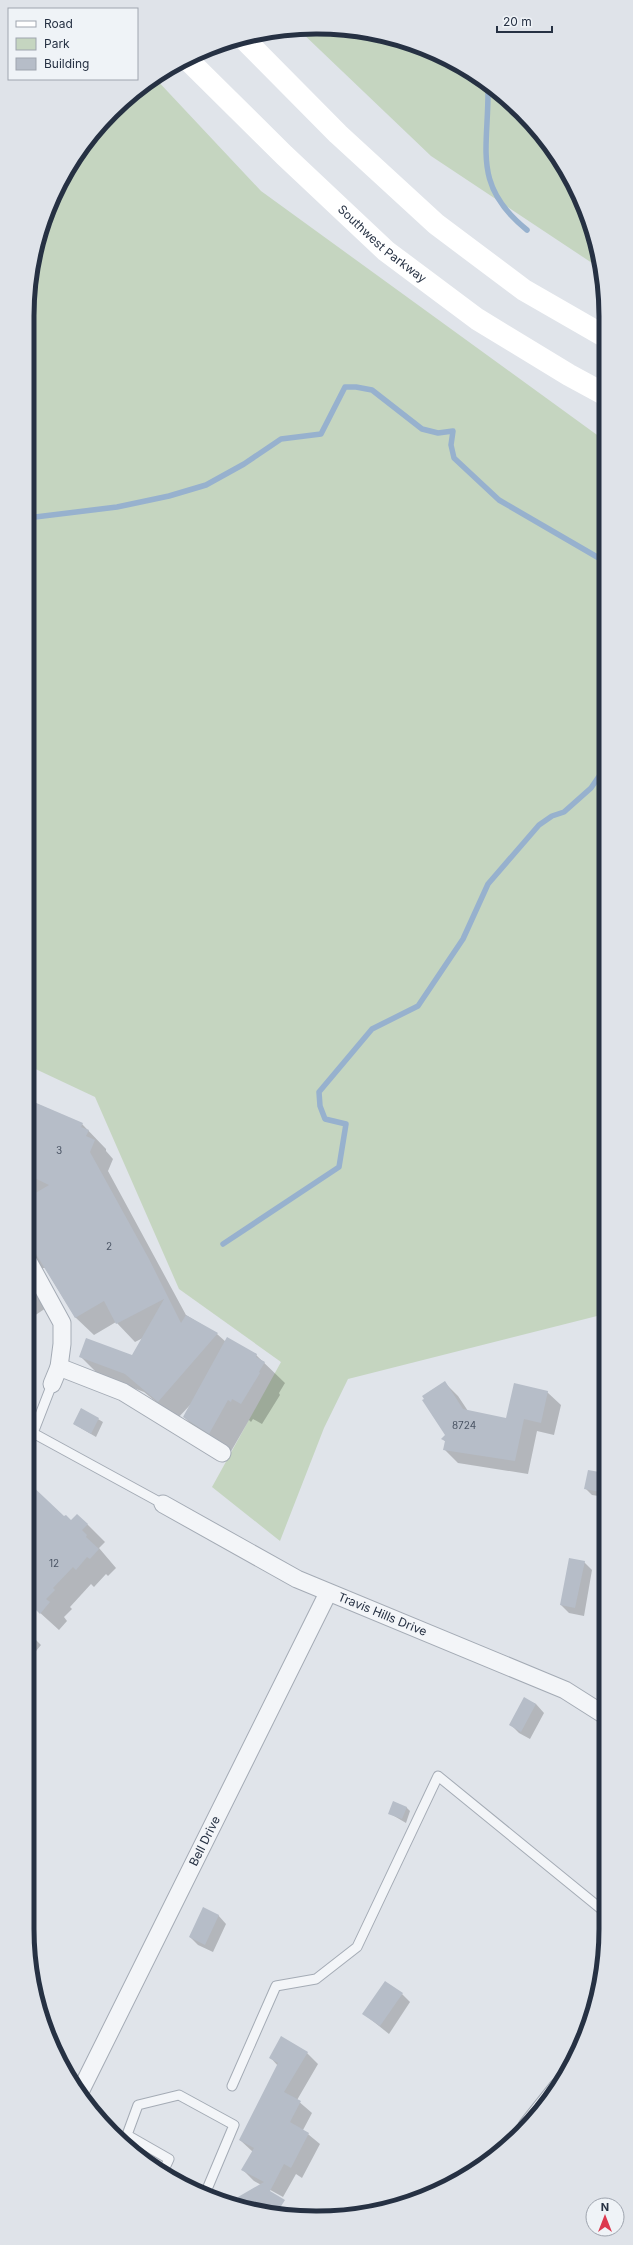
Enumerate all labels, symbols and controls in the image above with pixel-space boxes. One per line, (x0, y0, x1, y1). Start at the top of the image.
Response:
legend (8, 8, 138, 80)
scale bar (497, 8, 552, 34)
text: 20 m (503, 14, 532, 29)
text: Road (44, 16, 73, 31)
text: Park (44, 36, 70, 51)
text: Building (44, 56, 89, 71)
street label: Southwest Parkway (335, 202, 430, 286)
house number: 3 (56, 1144, 62, 1156)
house number: 2 (106, 1240, 112, 1252)
house number: 8724 (452, 1419, 476, 1431)
house number: 12 (49, 1557, 59, 1569)
street label: Travis Hills Drive (336, 1589, 429, 1639)
street label: Bell Drive (186, 1813, 223, 1868)
north arrow (585, 2197, 625, 2237)
text: N (601, 2200, 609, 2214)

